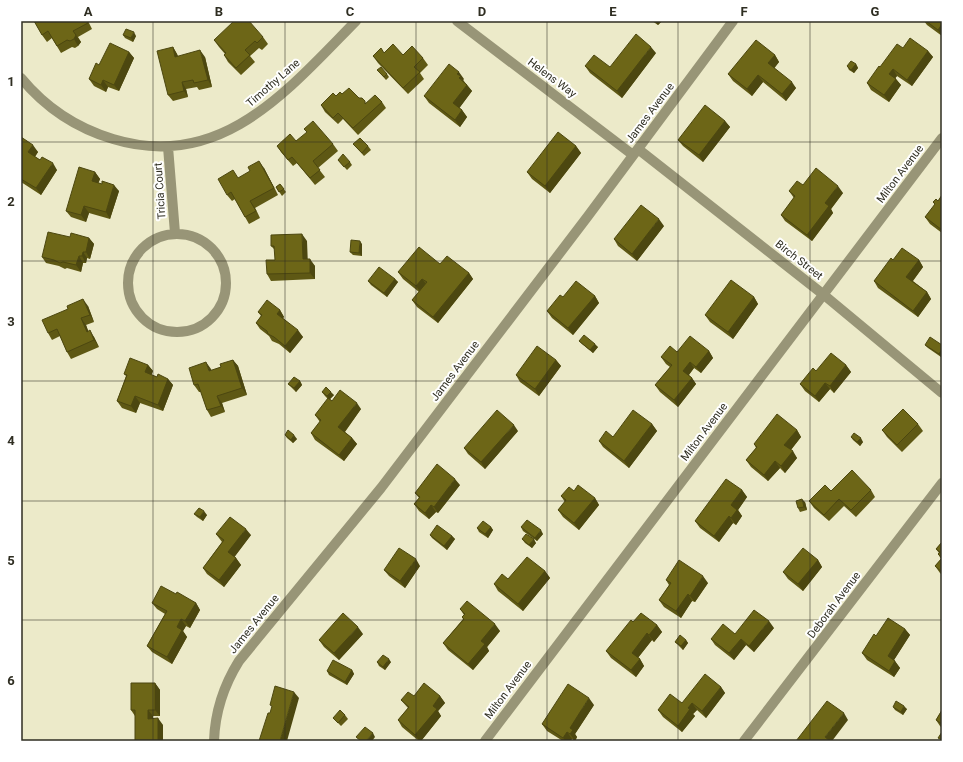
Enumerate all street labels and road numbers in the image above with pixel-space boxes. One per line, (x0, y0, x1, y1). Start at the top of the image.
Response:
street label: Timothy Lane (244, 56, 303, 110)
street label: Helens Way (525, 56, 579, 101)
street label: James Avenue (623, 80, 677, 146)
street label: Milton Avenue (874, 142, 926, 206)
street label: Tricia Court (152, 162, 168, 220)
street label: Birch Street (773, 237, 826, 283)
street label: James Avenue (428, 338, 482, 404)
street label: Milton Avenue (678, 400, 730, 464)
street label: Deborah Avenue (805, 569, 863, 641)
street label: James Avenue (226, 592, 282, 656)
street label: Milton Avenue (482, 658, 534, 722)

